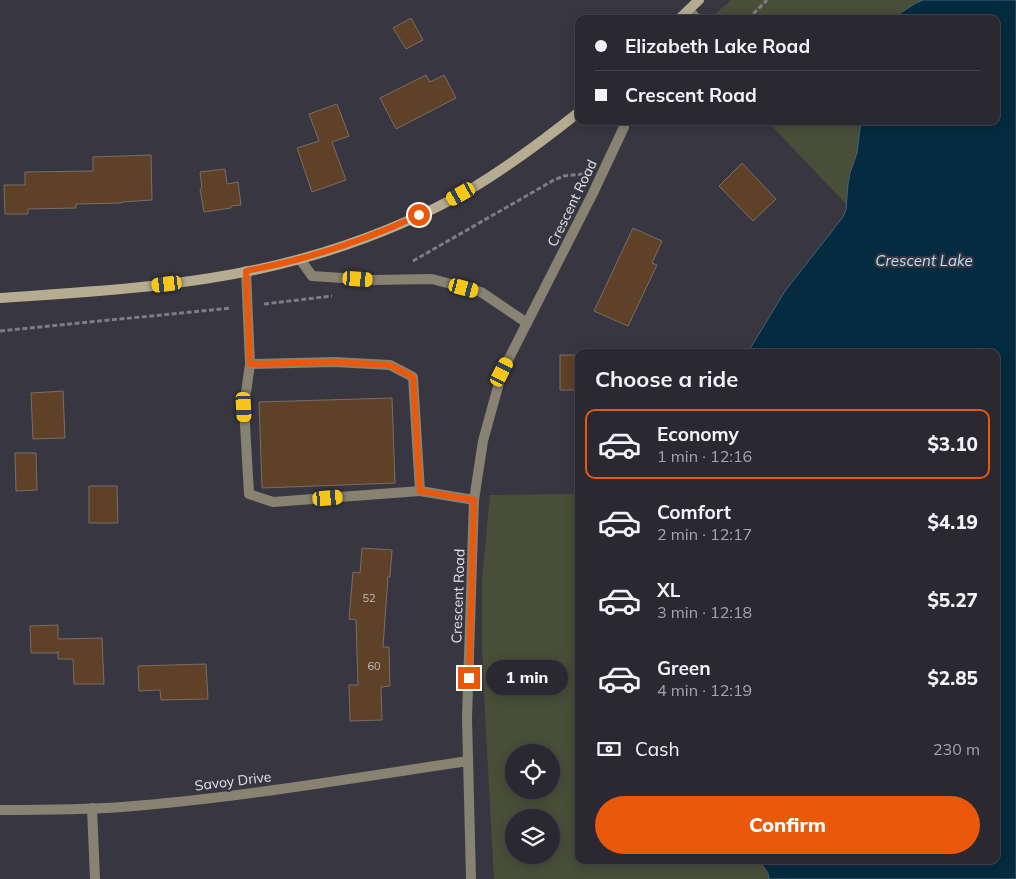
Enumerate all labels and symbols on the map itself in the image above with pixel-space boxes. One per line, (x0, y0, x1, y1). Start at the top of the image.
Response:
street label: Crescent Road (543, 157, 601, 249)
car (444, 180, 477, 208)
route start (408, 204, 430, 226)
water label: Crescent Lake (875, 251, 973, 270)
car (342, 270, 373, 288)
car (151, 275, 182, 293)
car (447, 277, 480, 299)
car (488, 355, 515, 389)
car (235, 392, 252, 422)
car (312, 489, 343, 507)
street label: Crescent Road (447, 548, 469, 644)
house number: 52 (362, 591, 376, 605)
house number: 60 (367, 659, 381, 673)
callout: 1 min (486, 660, 569, 696)
route end (458, 667, 480, 689)
street label: Savoy Drive (194, 767, 272, 795)

